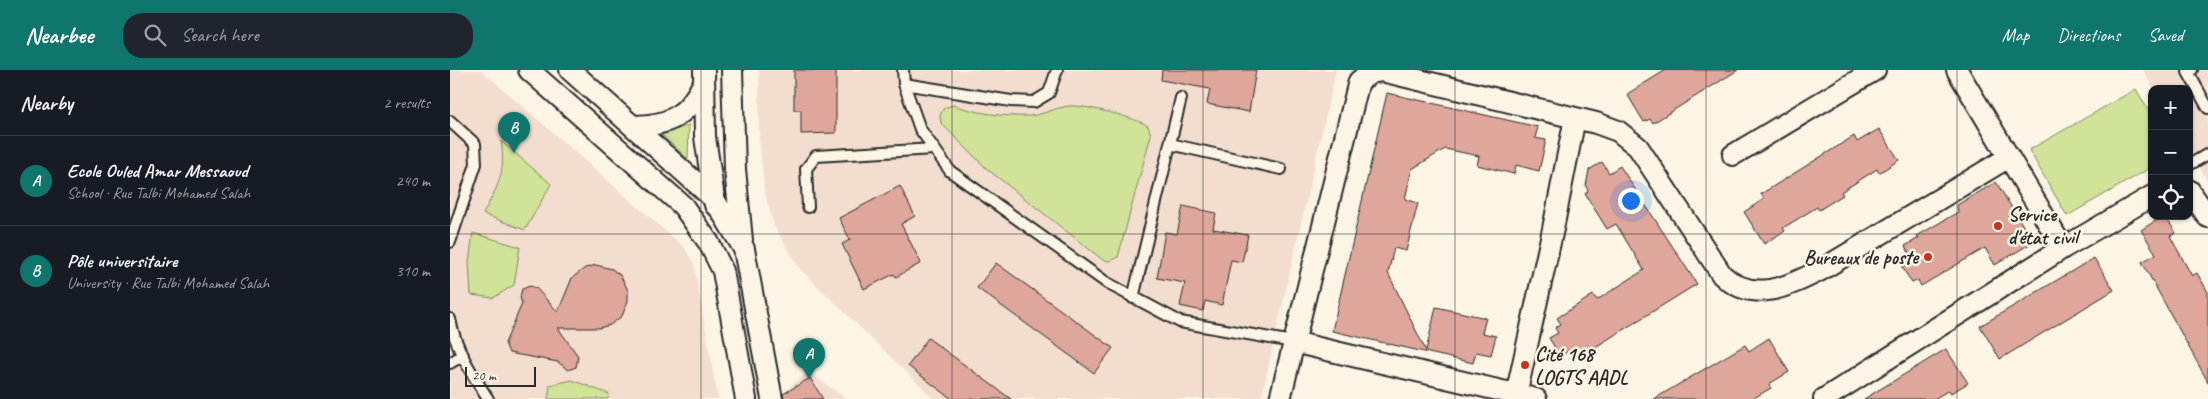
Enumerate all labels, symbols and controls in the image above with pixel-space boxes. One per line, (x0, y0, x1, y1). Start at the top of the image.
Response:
search box (123, 13, 473, 58)
text: Nearbee (25, 20, 93, 50)
icon: search (141, 21, 169, 49)
text: Search here (181, 23, 259, 47)
text: Map (2002, 24, 2029, 46)
text: Directions (2057, 24, 2120, 46)
text: Saved (2148, 24, 2183, 46)
map controls (2148, 85, 2193, 220)
button: + (2148, 85, 2193, 130)
text: Nearby (20, 90, 73, 116)
text: 2 results (383, 93, 430, 113)
pin: B (498, 112, 530, 153)
button: − (2148, 130, 2193, 175)
text: Ecole Ouled Amar Messaoud (67, 159, 248, 183)
text: A (32, 171, 40, 191)
text: 240 m (396, 171, 430, 191)
button: locate (2148, 175, 2193, 220)
text: School · Rue Talbi Mohamed Salah (67, 183, 250, 203)
your location (1618, 188, 1644, 214)
place label: Service d'état civil (2008, 202, 2081, 250)
marker: Service d'état civil (1992, 220, 2004, 232)
place label: Bureaux de poste (1804, 245, 1920, 270)
text: Pôle universitaire (67, 249, 177, 273)
marker: Bureaux de poste (1922, 251, 1934, 263)
text: B (32, 261, 40, 281)
text: 310 m (396, 261, 430, 281)
text: University · Rue Talbi Mohamed Salah (67, 273, 269, 293)
pin: A (793, 338, 825, 379)
place label: Cité 168 LOGTS AADL (1535, 342, 1629, 390)
marker: Cité 168 LOGTS AADL (1519, 359, 1531, 371)
scale bar (465, 364, 536, 387)
text: 20 m (472, 367, 496, 384)

